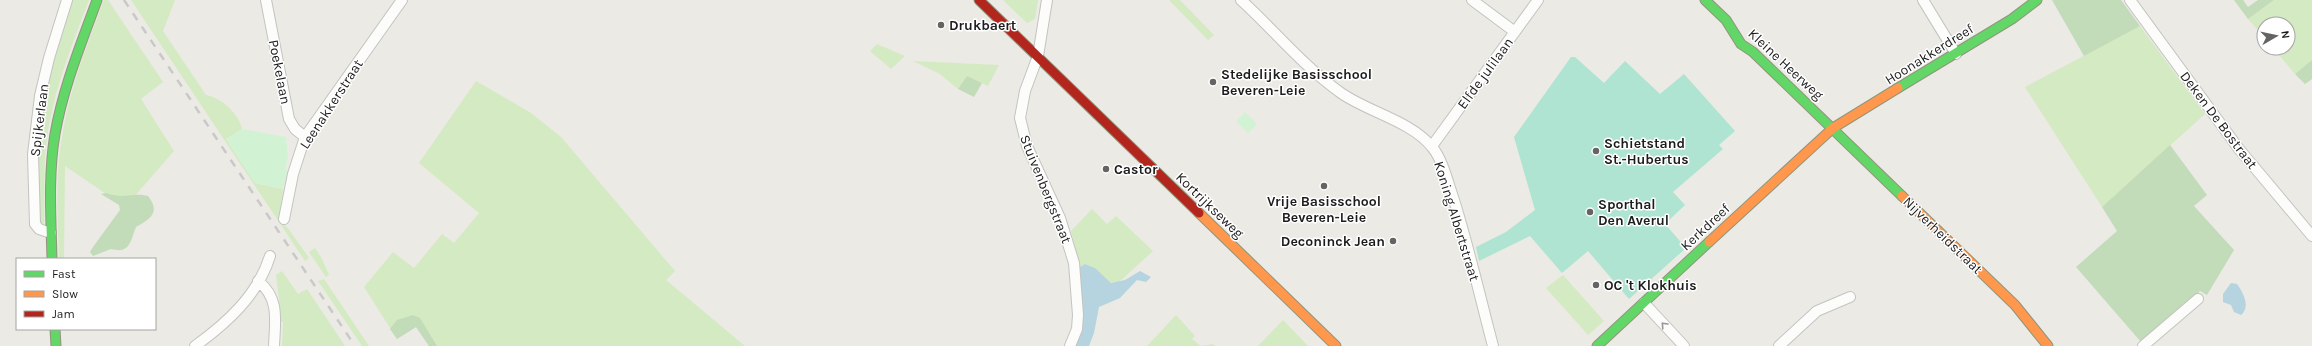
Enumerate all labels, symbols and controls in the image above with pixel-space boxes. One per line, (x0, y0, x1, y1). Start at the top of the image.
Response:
north arrow (2256, 16, 2296, 56)
place label: Drukbaert (949, 17, 1017, 34)
marker: Drukbaert (936, 20, 946, 30)
street label: Hoonakkerdreef (1882, 20, 1977, 88)
street label: Kleine Heerweg (1744, 25, 1827, 104)
text: N (2278, 30, 2292, 39)
street label: Elfde julilaan (1454, 34, 1517, 112)
street label: Poekelaan (265, 38, 294, 106)
street label: Leenakkerstraat (296, 56, 367, 152)
place label: Stedelijke Basisschool Beveren-Leie (1221, 66, 1372, 99)
street label: Deken De Bostraat (2176, 68, 2261, 172)
marker: Stedelijke Basisschool Beveren-Leie (1208, 77, 1218, 87)
street label: Spijkerlaan (27, 83, 52, 157)
street label: Stuivenbergstraat (1016, 132, 1075, 246)
place label: Schietstand St.-Hubertus (1604, 135, 1689, 168)
marker: Schietstand St.-Hubertus (1591, 146, 1601, 156)
street label: Koning Albertstraat (1430, 159, 1483, 283)
place label: Castor (1114, 161, 1158, 178)
marker: Castor (1101, 164, 1111, 174)
street label: Kortrijkseweg (1172, 169, 1247, 242)
marker: Vrije Basisschool Beveren-Leie (1319, 181, 1329, 191)
place label: Vrije Basisschool Beveren-Leie (1267, 193, 1381, 226)
street label: Nijverheidstraat (1899, 193, 1986, 278)
place label: Sporthal Den Averul (1598, 196, 1669, 229)
street label: Kerkdreef (1677, 200, 1734, 254)
marker: Sporthal Den Averul (1585, 207, 1595, 217)
place label: Deconinck Jean (1281, 233, 1385, 250)
marker: Deconinck Jean (1388, 236, 1398, 246)
legend (16, 258, 156, 330)
text: Fast (52, 267, 76, 281)
place label: OC 't Klokhuis (1604, 277, 1697, 294)
marker: OC 't Klokhuis (1591, 280, 1601, 290)
text: Slow (52, 287, 78, 301)
text: Jam (52, 307, 75, 321)
one-way arrow (1661, 322, 1669, 330)

